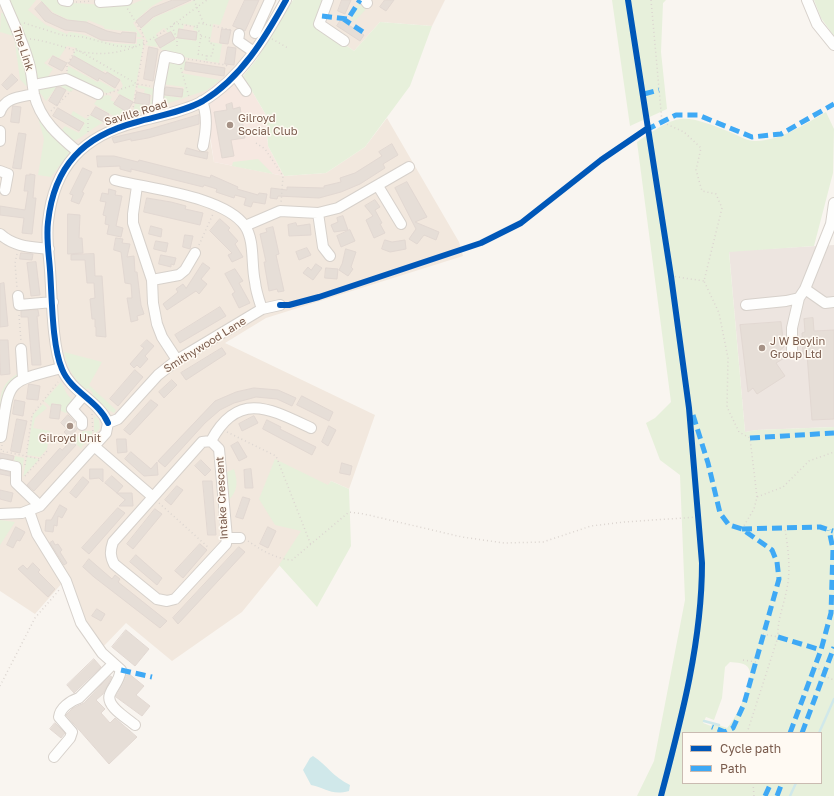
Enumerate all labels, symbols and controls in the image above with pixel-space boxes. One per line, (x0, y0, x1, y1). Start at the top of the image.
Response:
street label: The Link (10, 26, 36, 72)
street label: Saville Road (103, 97, 169, 129)
place label: Gilroyd Social Club (238, 112, 297, 138)
marker: Gilroyd Social Club (225, 120, 235, 130)
street label: Smithywood Lane (162, 314, 248, 376)
place label: J W Boylin Group Ltd (770, 335, 825, 361)
marker: J W Boylin Group Ltd (757, 343, 767, 353)
marker: Gilroyd Unit (65, 421, 75, 431)
place label: Gilroyd Unit (39, 432, 101, 446)
street label: Intake Crescent (213, 456, 231, 540)
legend (682, 732, 822, 784)
text: Cycle path (720, 741, 781, 756)
text: Path (720, 761, 747, 776)

